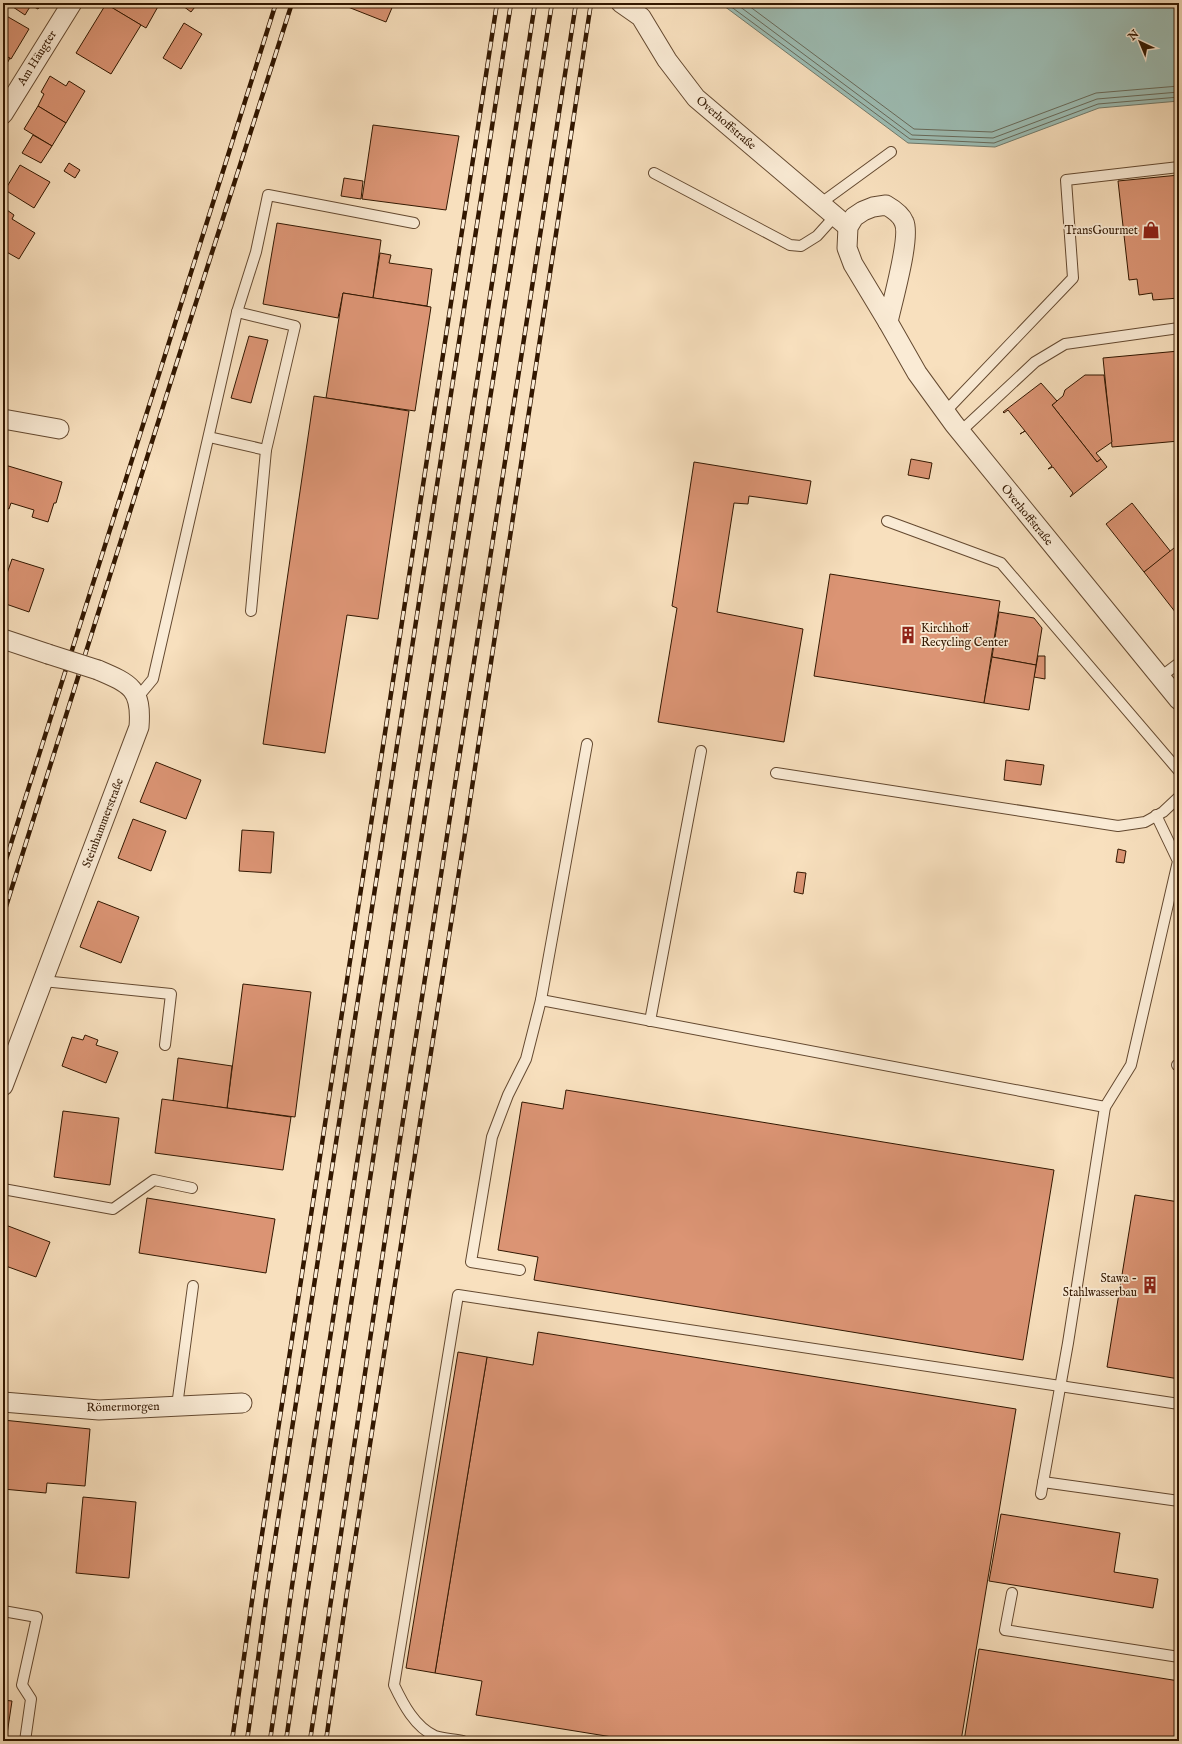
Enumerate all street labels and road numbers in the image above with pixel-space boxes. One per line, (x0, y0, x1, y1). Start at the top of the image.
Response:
street label: Am Häugter (14, 27, 60, 89)
street label: Overhoffstraße (693, 93, 759, 153)
street label: Overhoffstraße (998, 481, 1057, 549)
street label: Steinhammerstraße (79, 776, 127, 870)
street label: Römermorgen (86, 1399, 160, 1415)

